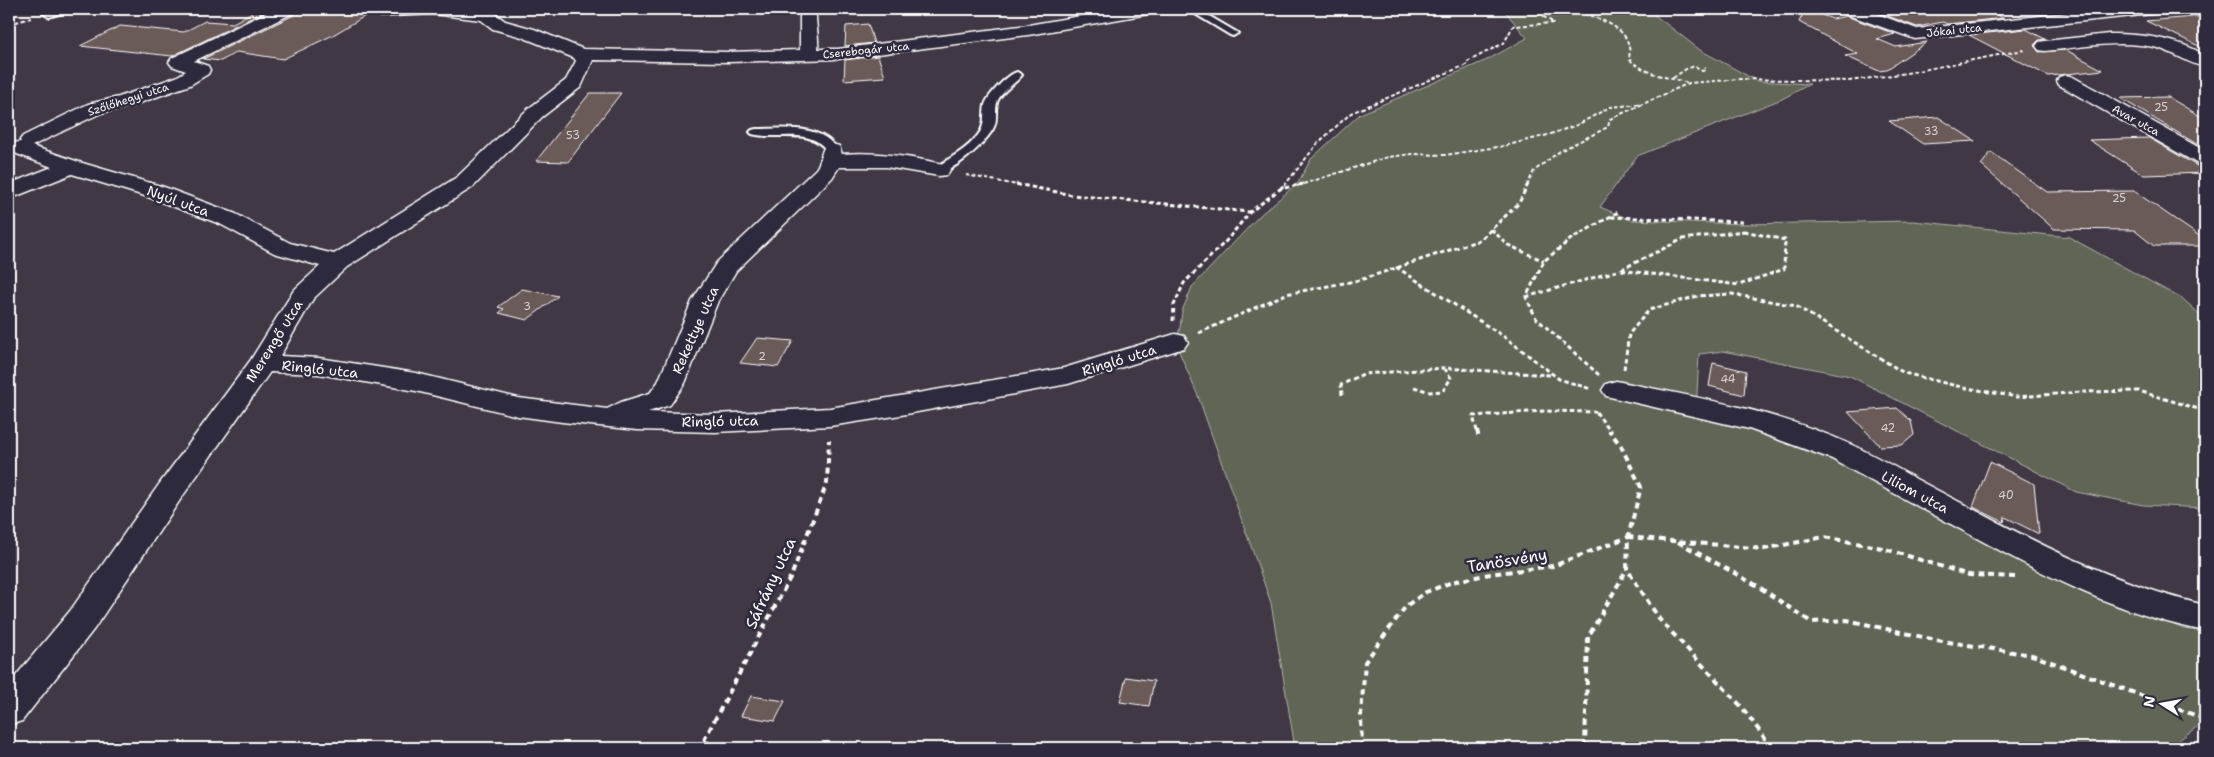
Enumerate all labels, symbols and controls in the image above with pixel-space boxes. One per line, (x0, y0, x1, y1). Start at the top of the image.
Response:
street label: Jókai utca (1926, 20, 1983, 41)
street label: Cserebogár utca (822, 38, 910, 62)
street label: Szőlőhegyi utca (86, 79, 171, 120)
house number: 25 (2154, 100, 2168, 115)
street label: Avar utca (2109, 101, 2162, 140)
house number: 33 (1924, 124, 1938, 139)
house number: 53 (566, 128, 580, 143)
street label: Nyúl utca (144, 181, 212, 221)
house number: 25 (2112, 191, 2126, 206)
street label: Rekettye utca (668, 283, 722, 377)
street label: Merengő utca (241, 296, 307, 386)
house number: 3 (523, 299, 531, 314)
street label: Ringló utca (1080, 340, 1159, 380)
house number: 2 (758, 349, 766, 364)
street label: Ringló utca (281, 356, 359, 382)
house number: 44 (1720, 372, 1736, 387)
street label: Ringló utca (681, 411, 759, 431)
house number: 42 (1881, 421, 1895, 436)
street label: Liliom utca (1878, 467, 1952, 517)
house number: 40 (1998, 488, 2014, 503)
street label: Sáfrány utca (740, 534, 801, 632)
street label: Tanösvény (1466, 544, 1549, 577)
north arrow (2136, 680, 2186, 730)
text: N (2139, 694, 2159, 709)

